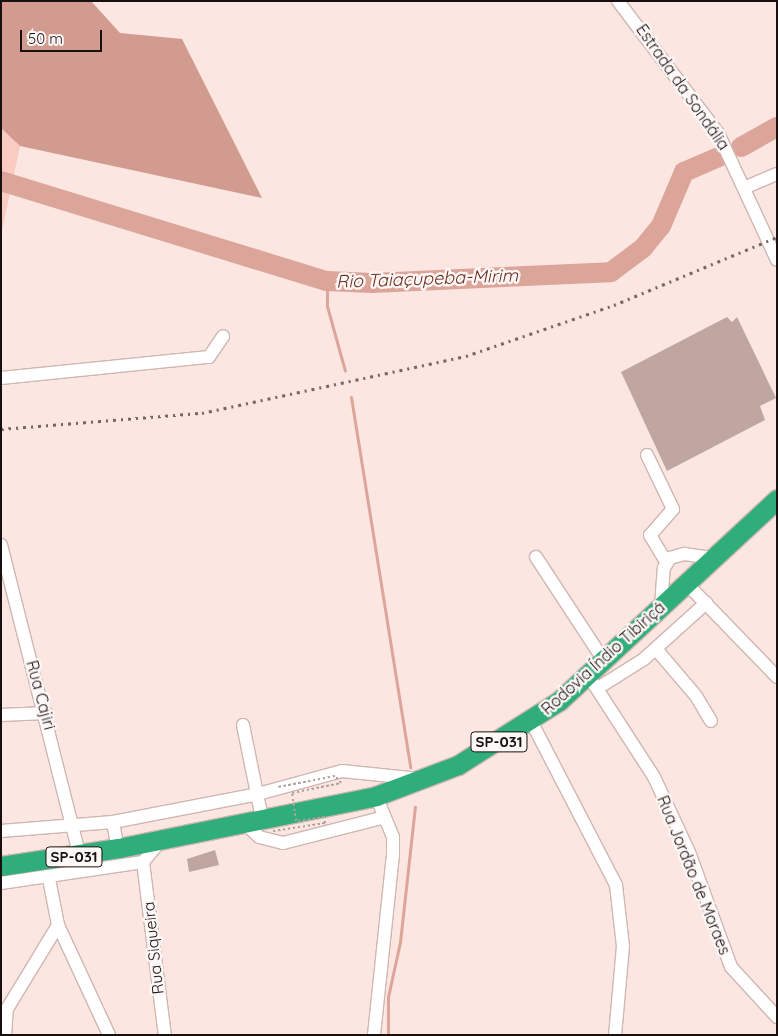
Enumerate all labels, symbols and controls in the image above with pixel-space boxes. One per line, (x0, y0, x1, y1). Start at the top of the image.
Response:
scale bar (22, 20, 105, 52)
street label: Estrada da Sondália (632, 20, 734, 154)
text: 50 m (28, 29, 63, 48)
water label: Rio Taiaçupeba-Mirim (336, 265, 518, 293)
street label: Rodovia Índio Tibiriçá (537, 597, 669, 719)
street label: Rua Cajiri (23, 658, 59, 732)
road number: SP-031 (470, 730, 528, 754)
street label: Rua Jordão de Moraes (653, 793, 735, 957)
road number: SP-031 (45, 844, 103, 870)
street label: Rua Siqueira (139, 901, 167, 995)

